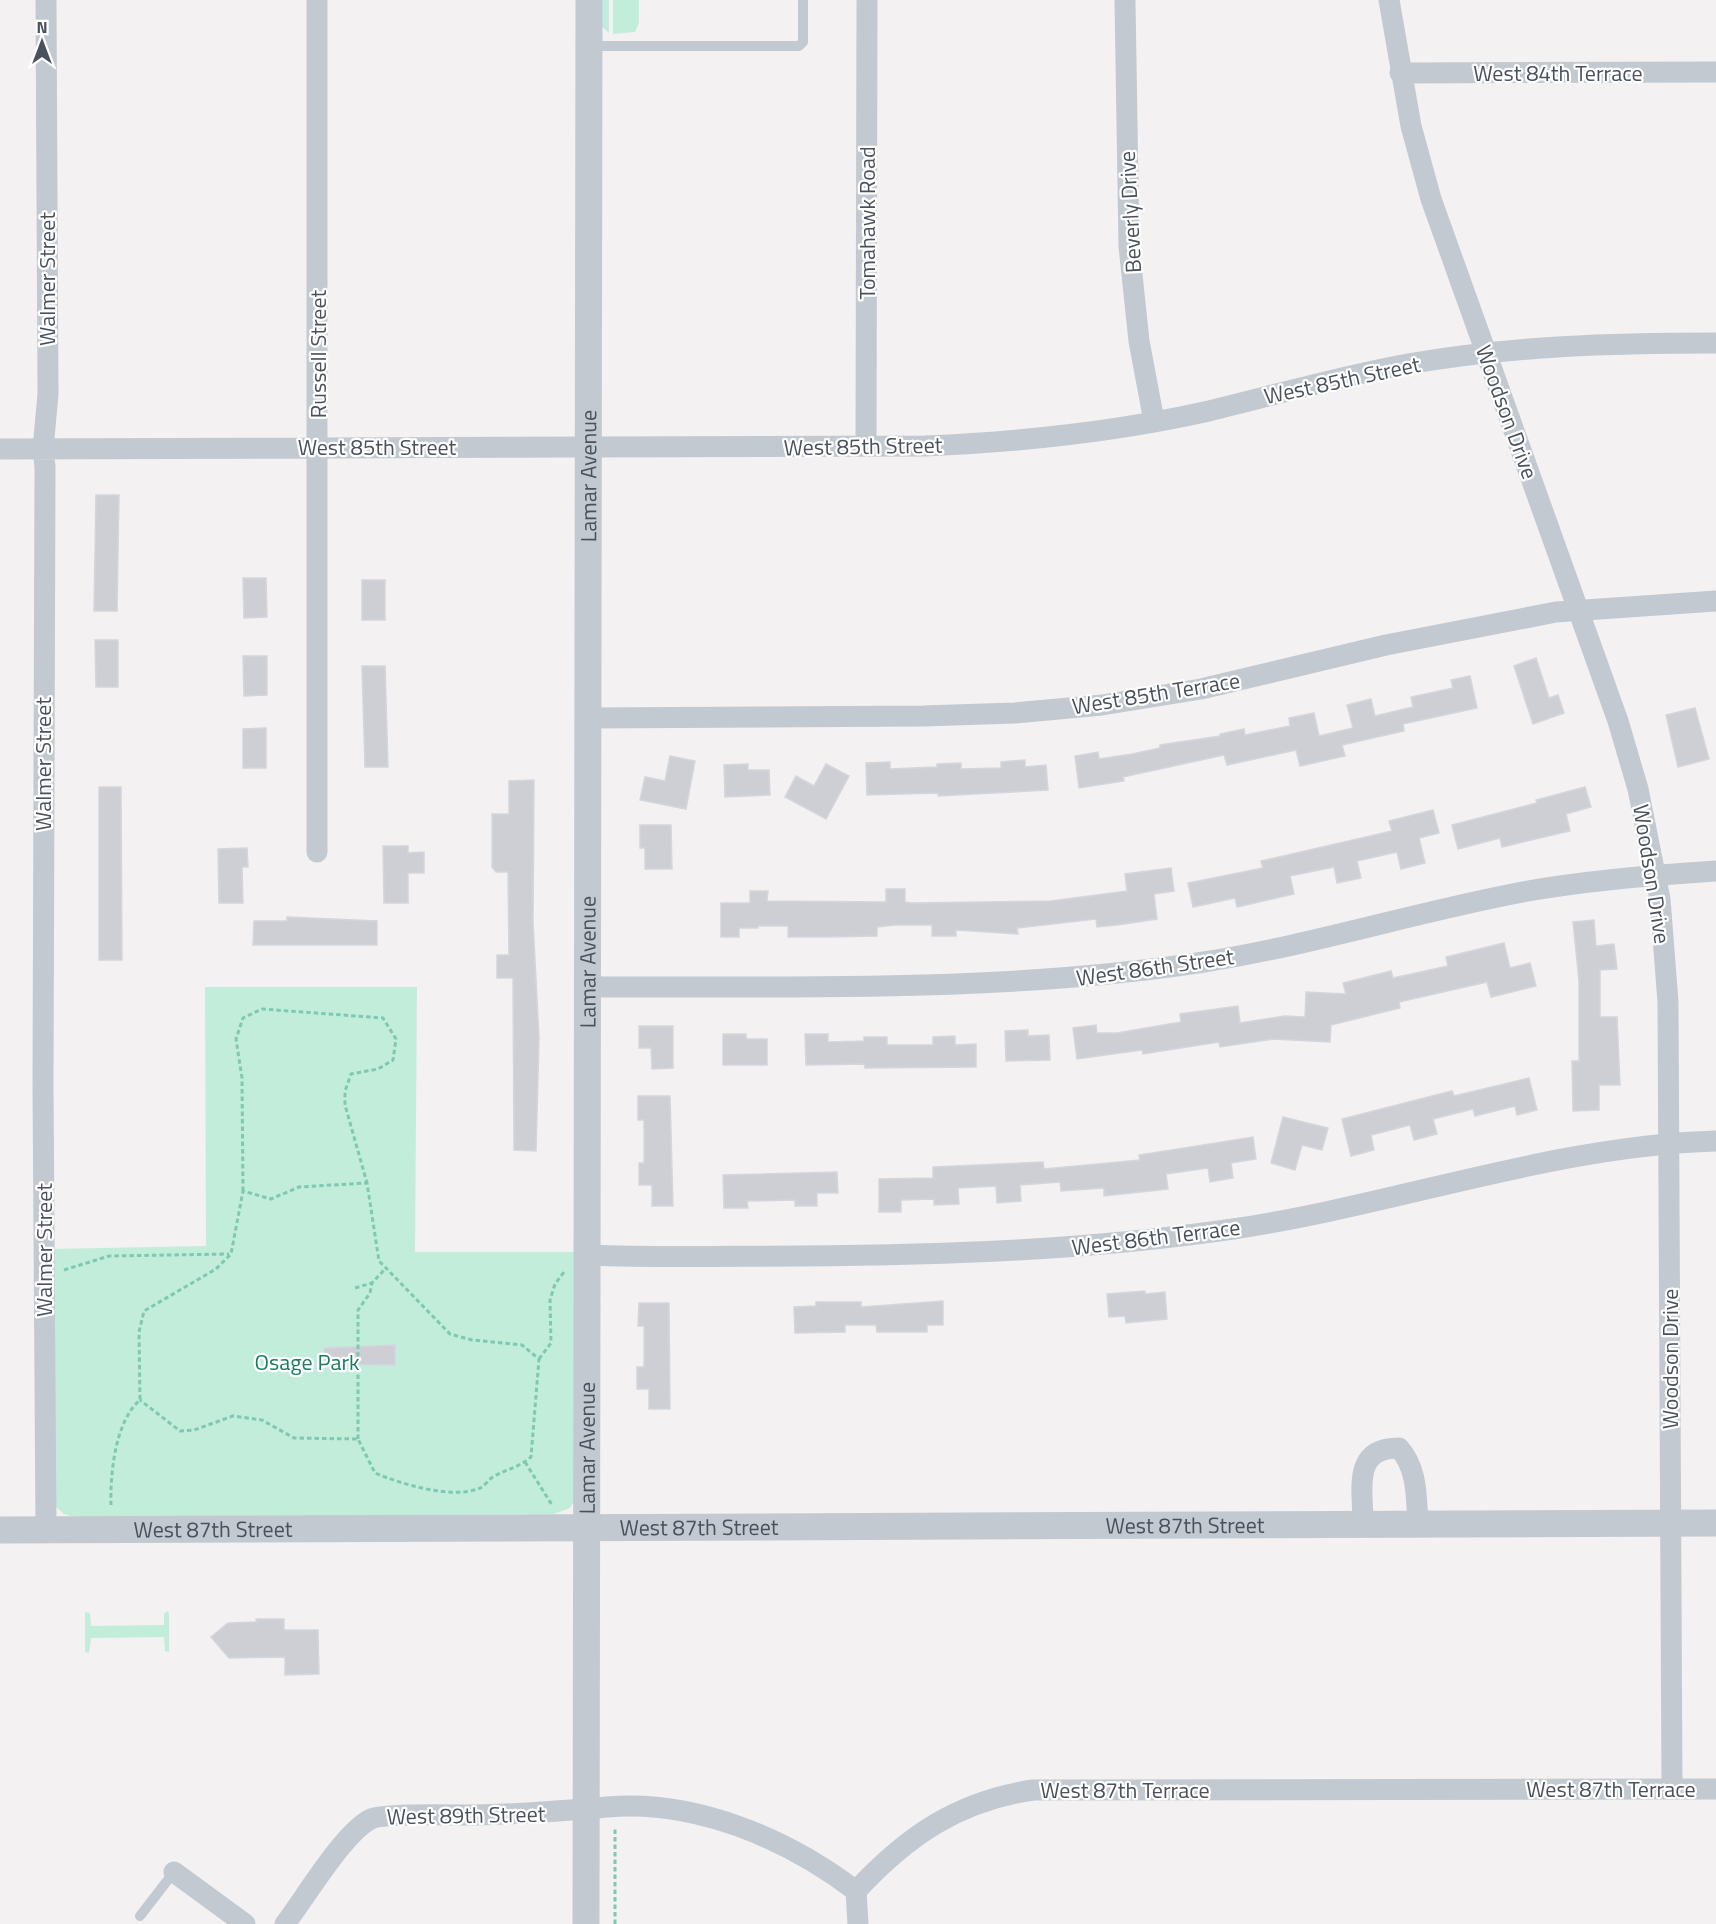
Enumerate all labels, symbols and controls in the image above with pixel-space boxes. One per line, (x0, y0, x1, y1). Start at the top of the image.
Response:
north arrow (12, 12, 72, 72)
text: N (36, 15, 48, 39)
street label: West 84th Terrace (1473, 56, 1643, 90)
street label: Tomahawk Road (850, 146, 884, 300)
street label: Beverly Drive (1110, 150, 1150, 274)
street label: Walmer Street (30, 212, 64, 346)
street label: Russell Street (301, 289, 335, 418)
street label: Woodson Drive (1467, 340, 1547, 484)
street label: West 85th Street (1261, 347, 1423, 413)
street label: Lamar Avenue (571, 410, 605, 542)
street label: West 85th Street (783, 428, 943, 464)
street label: West 85th Street (298, 430, 457, 464)
street label: West 85th Terrace (1070, 663, 1242, 723)
street label: Walmer Street (26, 697, 60, 831)
street label: Woodson Drive (1624, 802, 1680, 946)
street label: Lamar Avenue (570, 896, 605, 1028)
street label: West 86th Street (1074, 939, 1236, 995)
street label: Walmer Street (27, 1183, 61, 1317)
street label: West 86th Terrace (1070, 1210, 1242, 1264)
street label: Woodson Drive (1653, 1289, 1687, 1429)
park label: Osage Park (254, 1345, 360, 1379)
street label: Lamar Avenue (570, 1382, 604, 1514)
street label: West 87th Street (1105, 1508, 1265, 1542)
street label: West 87th Street (620, 1510, 779, 1544)
street label: West 87th Street (134, 1512, 293, 1546)
street label: West 87th Terrace (1526, 1772, 1696, 1806)
street label: West 87th Terrace (1040, 1773, 1210, 1807)
street label: West 89th Street (386, 1797, 546, 1833)

